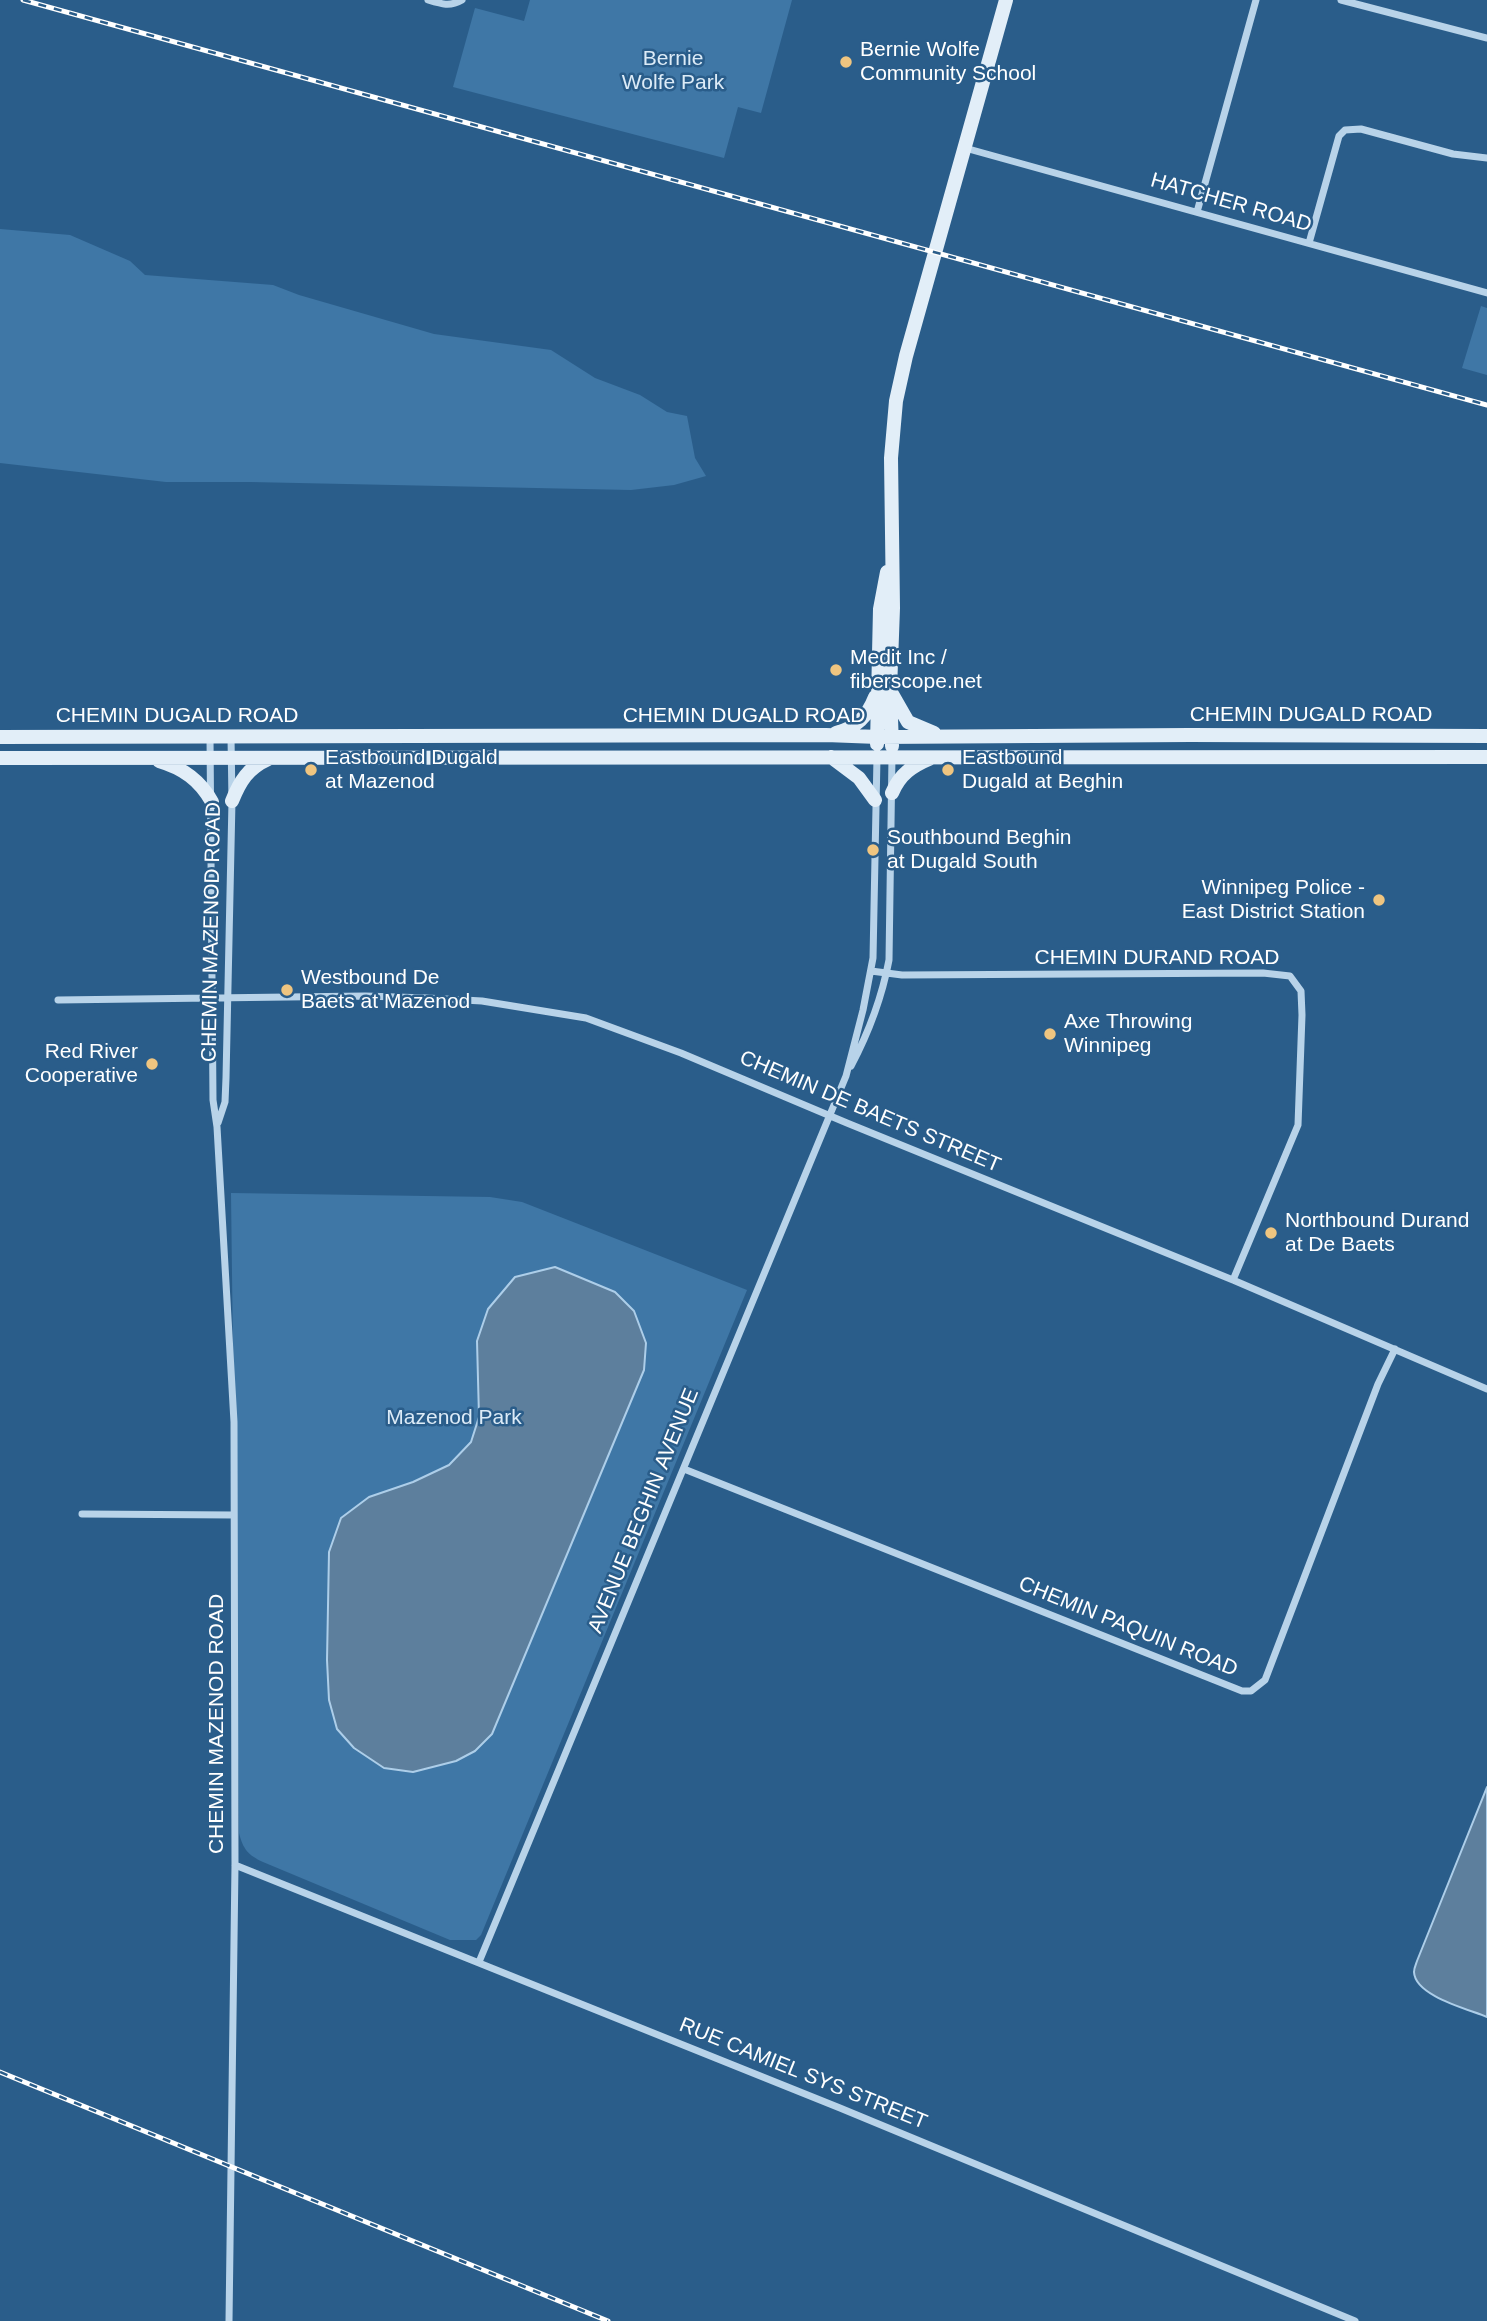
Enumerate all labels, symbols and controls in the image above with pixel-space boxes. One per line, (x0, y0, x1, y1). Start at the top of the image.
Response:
place label: Bernie Wolfe Community School (860, 37, 1036, 87)
park label: Bernie Wolfe Park (622, 46, 724, 96)
marker: Bernie Wolfe Community School (838, 54, 854, 70)
street label: HATCHER ROAD (1148, 168, 1314, 238)
place label: Medit Inc / fiberscope.net (850, 645, 982, 695)
marker: Medit Inc / fiberscope.net (828, 662, 844, 678)
street label: CHEMIN DUGALD ROAD (1190, 702, 1432, 728)
street label: CHEMIN DUGALD ROAD (56, 703, 298, 729)
street label: CHEMIN DUGALD ROAD (623, 703, 865, 729)
place label: Eastbound Dugald at Mazenod (325, 745, 498, 795)
place label: Eastbound Dugald at Beghin (962, 745, 1123, 795)
marker: Eastbound Dugald at Mazenod (303, 762, 319, 778)
marker: Eastbound Dugald at Beghin (940, 762, 956, 778)
street label: CHEMIN MAZENOD ROAD (197, 802, 227, 1062)
place label: Southbound Beghin at Dugald South (887, 825, 1071, 875)
marker: Southbound Beghin at Dugald South (865, 842, 881, 858)
place label: Winnipeg Police - East District Station (1182, 875, 1365, 925)
marker: Winnipeg Police - East District Station (1371, 892, 1387, 908)
street label: CHEMIN DURAND ROAD (1034, 945, 1280, 971)
place label: Westbound De Baets at Mazenod (301, 965, 470, 1015)
marker: Westbound De Baets at Mazenod (279, 982, 295, 998)
place label: Axe Throwing Winnipeg (1064, 1009, 1192, 1059)
marker: Axe Throwing Winnipeg (1042, 1026, 1058, 1042)
place label: Red River Cooperative (25, 1039, 138, 1089)
street label: CHEMIN DE BAETS STREET (736, 1045, 1004, 1179)
marker: Red River Cooperative (144, 1056, 160, 1072)
place label: Northbound Durand at De Baets (1285, 1208, 1469, 1258)
marker: Northbound Durand at De Baets (1263, 1225, 1279, 1241)
street label: AVENUE BEGHIN AVENUE (583, 1385, 705, 1637)
park label: Mazenod Park (386, 1405, 522, 1431)
street label: CHEMIN PAQUIN ROAD (1015, 1571, 1241, 1683)
street label: CHEMIN MAZENOD ROAD (204, 1594, 230, 1854)
street label: RUE CAMIEL SYS STREET (675, 2013, 931, 2135)

